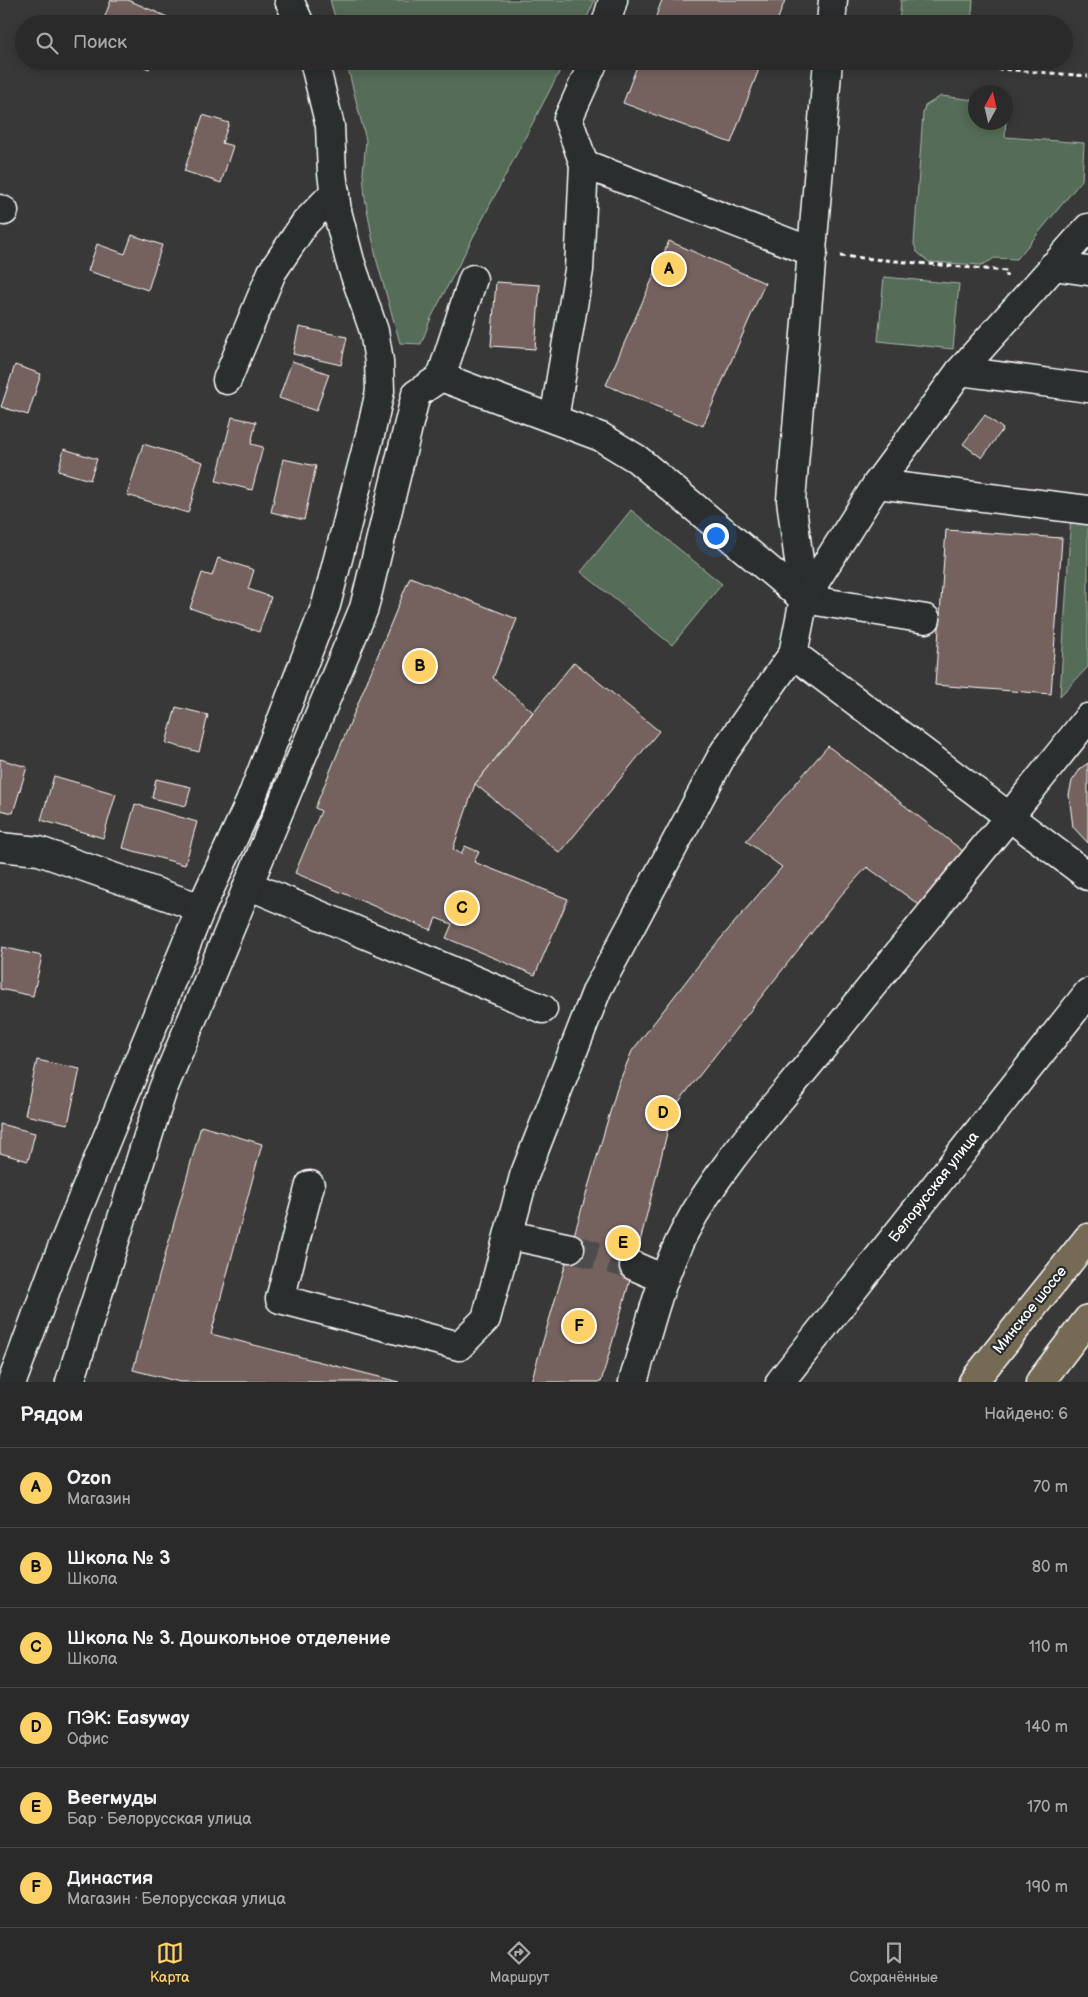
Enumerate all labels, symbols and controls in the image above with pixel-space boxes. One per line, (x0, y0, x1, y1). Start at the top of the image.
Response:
search box (15, 15, 1073, 70)
icon: search (33, 29, 61, 57)
text: Поиск (73, 31, 127, 54)
north arrow (968, 85, 1013, 130)
pin: A (653, 250, 685, 288)
your location (703, 523, 729, 549)
pin: B (404, 647, 436, 685)
pin: C (446, 889, 478, 927)
pin: D (647, 1094, 679, 1132)
street label: Белорусская улица (885, 1128, 983, 1246)
pin: E (607, 1224, 639, 1262)
street label: Минское шоссе (989, 1262, 1071, 1358)
pin: F (563, 1307, 595, 1345)
text: Рядом (20, 1402, 83, 1427)
text: Найдено: 6 (984, 1405, 1068, 1424)
text: Ozon (67, 1467, 111, 1490)
text: A (31, 1478, 41, 1497)
text: 70 m (1033, 1478, 1068, 1497)
text: Магазин (67, 1490, 131, 1509)
text: Школа № 3 (67, 1547, 170, 1570)
text: B (30, 1558, 42, 1577)
text: 80 m (1032, 1558, 1068, 1577)
text: Школа (67, 1570, 117, 1589)
text: Школа № 3. Дошкольное отделение (67, 1627, 391, 1650)
text: C (30, 1638, 42, 1657)
text: 110 m (1029, 1638, 1068, 1657)
text: Школа (67, 1650, 117, 1669)
text: ПЭК: Easyway (67, 1707, 190, 1730)
text: D (30, 1718, 42, 1737)
text: 140 m (1025, 1718, 1068, 1737)
text: Офис (67, 1730, 109, 1749)
text: Beerмуды (67, 1787, 157, 1810)
text: E (31, 1798, 41, 1817)
text: 170 m (1027, 1798, 1068, 1817)
text: Бар · Белорусская улица (67, 1810, 252, 1829)
text: Династия (67, 1867, 153, 1890)
text: F (31, 1878, 41, 1897)
text: 190 m (1026, 1878, 1068, 1897)
text: Магазин · Белорусская улица (67, 1890, 286, 1909)
tab: Карта (150, 1939, 190, 1986)
tab: Маршрут (490, 1939, 549, 1986)
tab: Сохранённые (849, 1939, 938, 1986)

